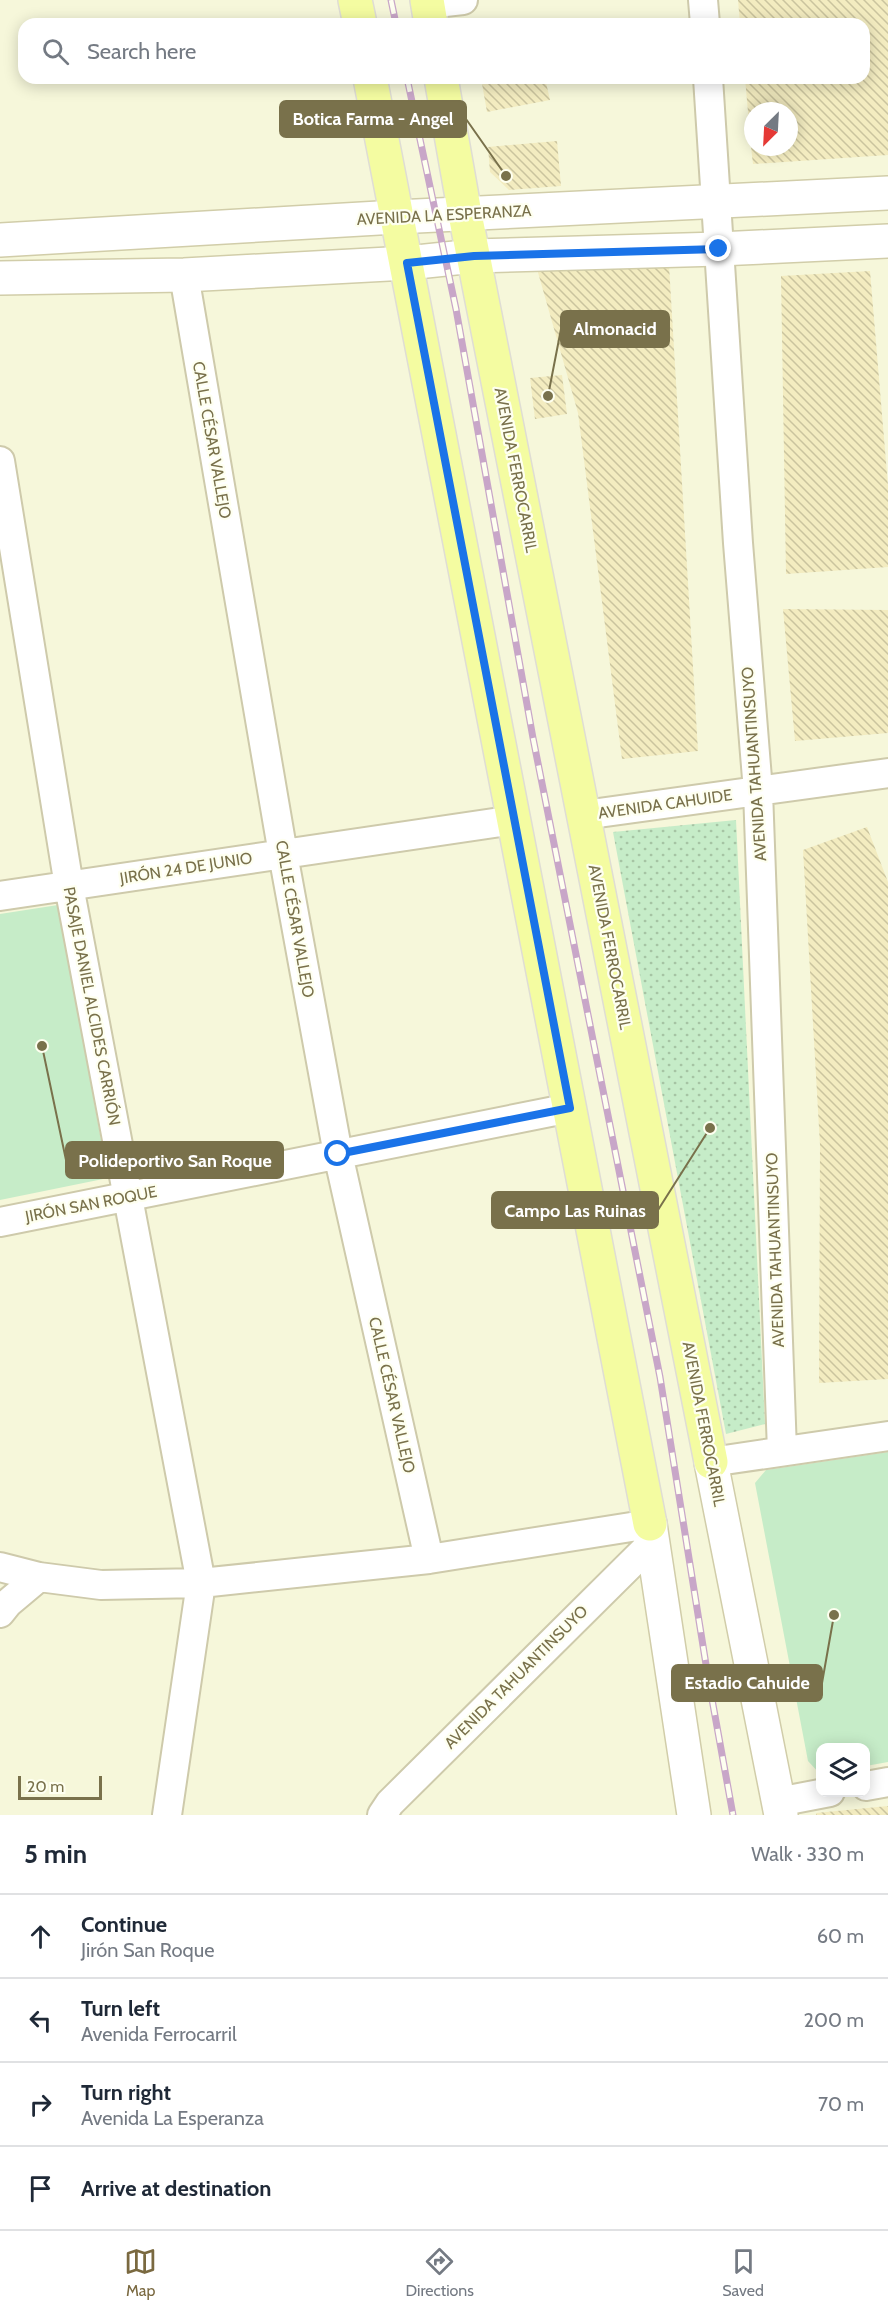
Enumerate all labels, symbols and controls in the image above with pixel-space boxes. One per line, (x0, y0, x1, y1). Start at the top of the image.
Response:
search box (18, 18, 870, 84)
icon: search (39, 35, 72, 68)
text: Search here (87, 38, 196, 65)
callout: Botica Farma - Angel (280, 101, 466, 137)
north arrow (744, 102, 798, 156)
text: Botica Farma - Angel (292, 108, 454, 130)
street label: AVENIDA LA ESPERANZA (356, 201, 532, 229)
route end (705, 235, 731, 261)
callout: Almonacid (561, 311, 669, 347)
text: Almonacid (573, 318, 657, 340)
street label: CALLE CÉSAR VALLEJO (189, 360, 235, 520)
street label: AVENIDA FERROCARRIL (491, 386, 541, 554)
street label: AVENIDA TAHUANTINSUYO (738, 666, 770, 862)
street label: AVENIDA CAHUIDE (597, 785, 733, 823)
street label: CALLE CÉSAR VALLEJO (272, 839, 318, 999)
street label: JIRÓN 24 DE JUNIO (118, 848, 253, 888)
street label: AVENIDA FERROCARRIL (585, 863, 635, 1031)
street label: PASAJE DANIEL ALCIDES CARRIÓN (60, 885, 124, 1127)
route start (324, 1140, 350, 1166)
callout: Polideportivo San Roque (66, 1142, 283, 1178)
text: Polideportivo San Roque (78, 1150, 272, 1172)
street label: AVENIDA TAHUANTINSUYO (762, 1152, 788, 1348)
street label: JIRÓN SAN ROQUE (23, 1182, 159, 1226)
callout: Campo Las Ruinas (492, 1192, 658, 1228)
text: Campo Las Ruinas (504, 1200, 646, 1222)
street label: CALLE CÉSAR VALLEJO (365, 1315, 419, 1475)
street label: AVENIDA FERROCARRIL (679, 1340, 729, 1508)
street label: AVENIDA TAHUANTINSUYO (440, 1601, 592, 1753)
callout: Estadio Cahuide (672, 1665, 822, 1701)
text: Estadio Cahuide (684, 1672, 810, 1694)
map controls (816, 1743, 870, 1797)
button: layers (816, 1743, 870, 1797)
scale bar (18, 1773, 102, 1800)
text: 20 m (27, 1777, 64, 1796)
text: 5 min (24, 1838, 87, 1870)
text: Walk · 330 m (751, 1842, 864, 1866)
text: Continue (81, 1911, 167, 1938)
icon: ahead (24, 1920, 57, 1953)
text: 60 m (817, 1924, 864, 1948)
text: Jirón San Roque (81, 1938, 214, 1962)
text: Turn left (81, 1995, 160, 2022)
icon: left (24, 2004, 57, 2037)
text: 200 m (804, 2008, 864, 2032)
text: Avenida Ferrocarril (81, 2022, 237, 2046)
text: Turn right (81, 2079, 171, 2106)
icon: right (24, 2088, 57, 2121)
text: 70 m (818, 2092, 864, 2116)
text: Avenida La Esperanza (81, 2106, 264, 2130)
icon: arrive (24, 2172, 57, 2205)
text: Arrive at destination (81, 2175, 271, 2202)
tab: Map (124, 2245, 157, 2300)
tab: Directions (406, 2245, 474, 2300)
tab: Saved (722, 2245, 764, 2300)

